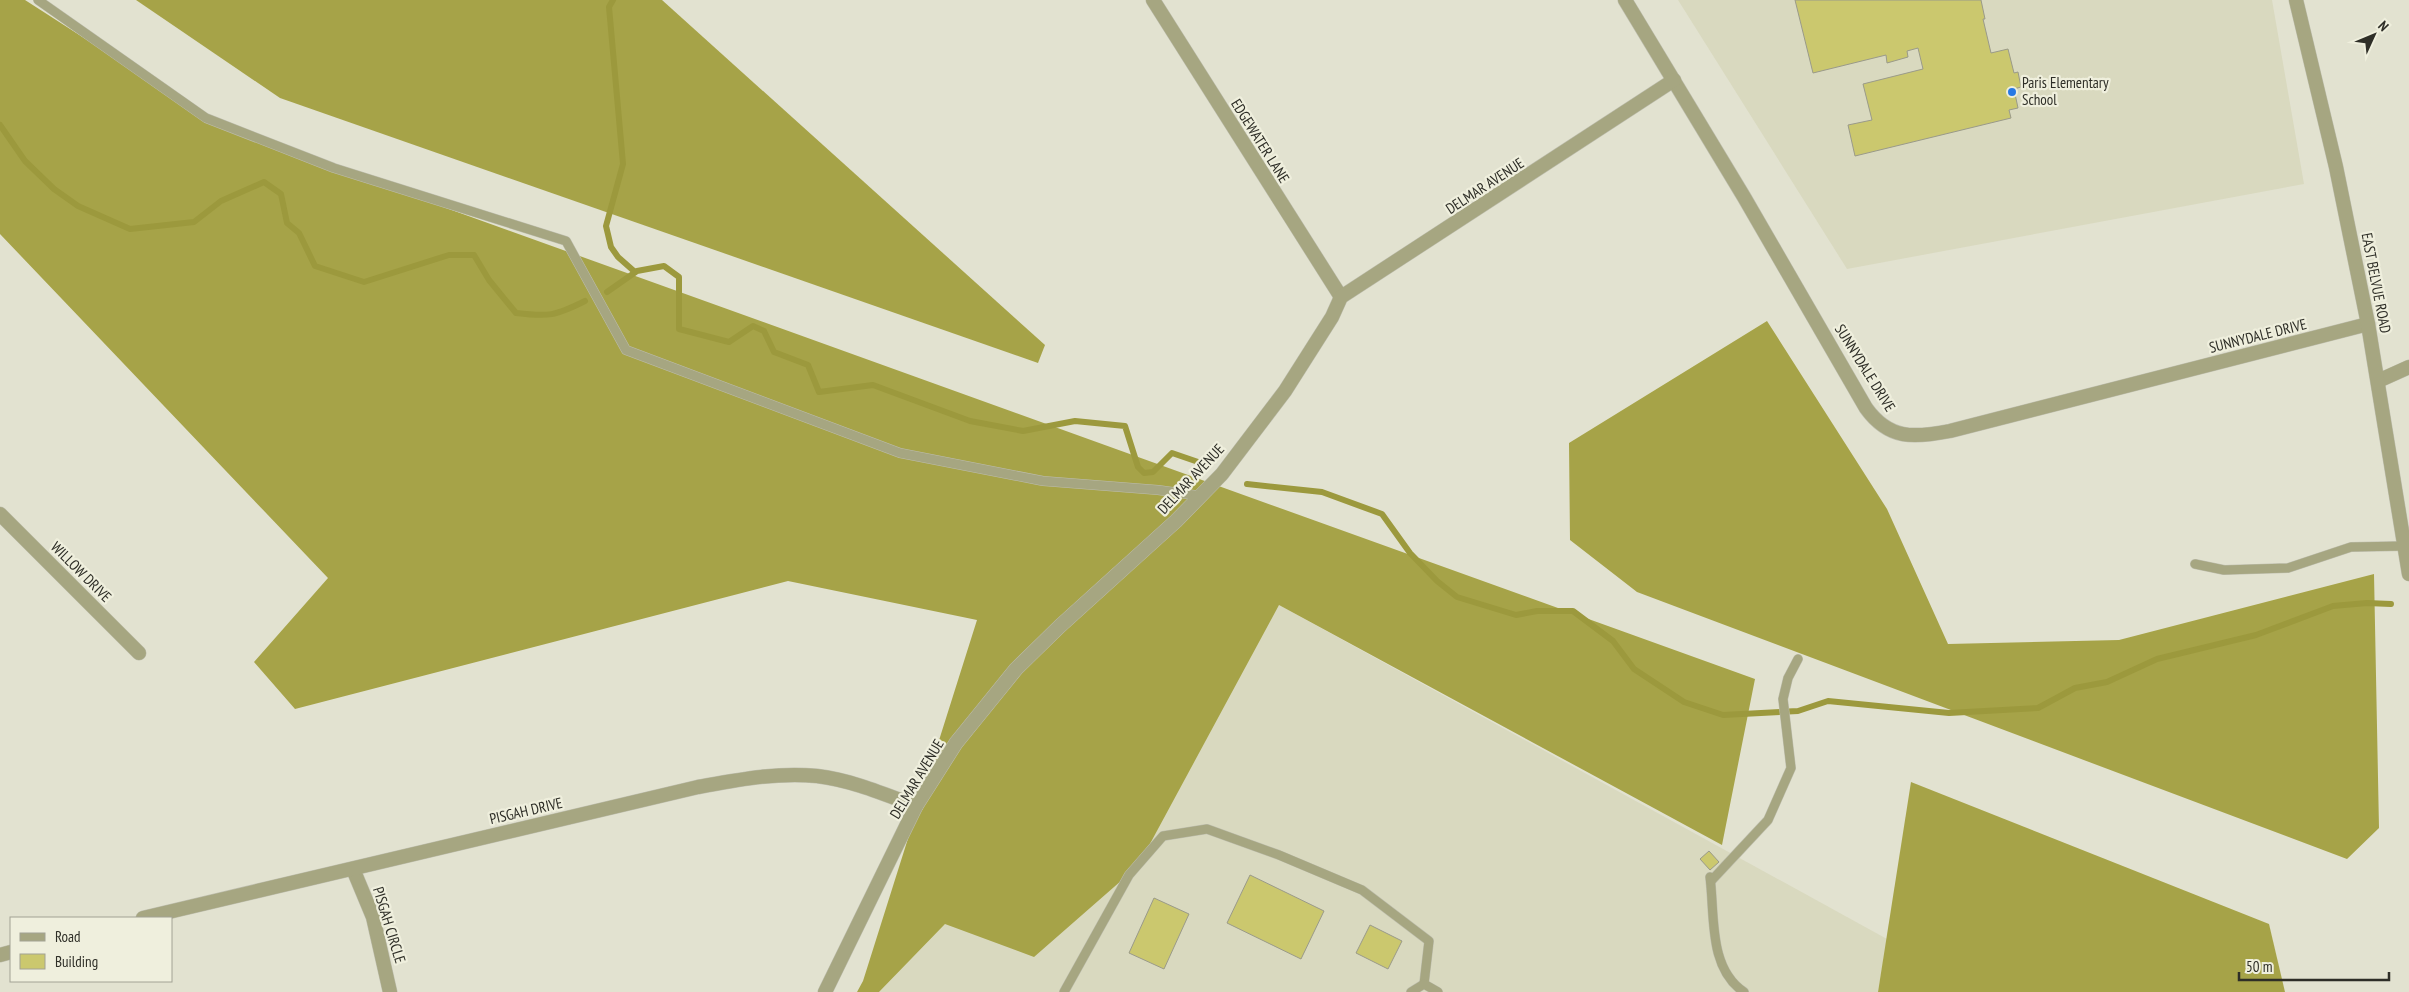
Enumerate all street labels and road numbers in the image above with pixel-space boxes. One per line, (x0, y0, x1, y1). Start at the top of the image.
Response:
street label: EDGEWATER LANE (1227, 95, 1294, 186)
street label: DELMAR AVENUE (1442, 153, 1527, 218)
street label: EAST BELVUE ROAD (2357, 231, 2396, 335)
street label: SUNNYDALE DRIVE (2207, 314, 2309, 357)
street label: SUNNYDALE DRIVE (1831, 320, 1900, 415)
street label: DELMAR AVENUE (1153, 439, 1228, 518)
street label: WILLOW DRIVE (47, 537, 116, 606)
street label: DELMAR AVENUE (885, 736, 948, 822)
street label: PISGAH DRIVE (488, 793, 564, 828)
street label: PISGAH CIRCLE (369, 884, 410, 965)

